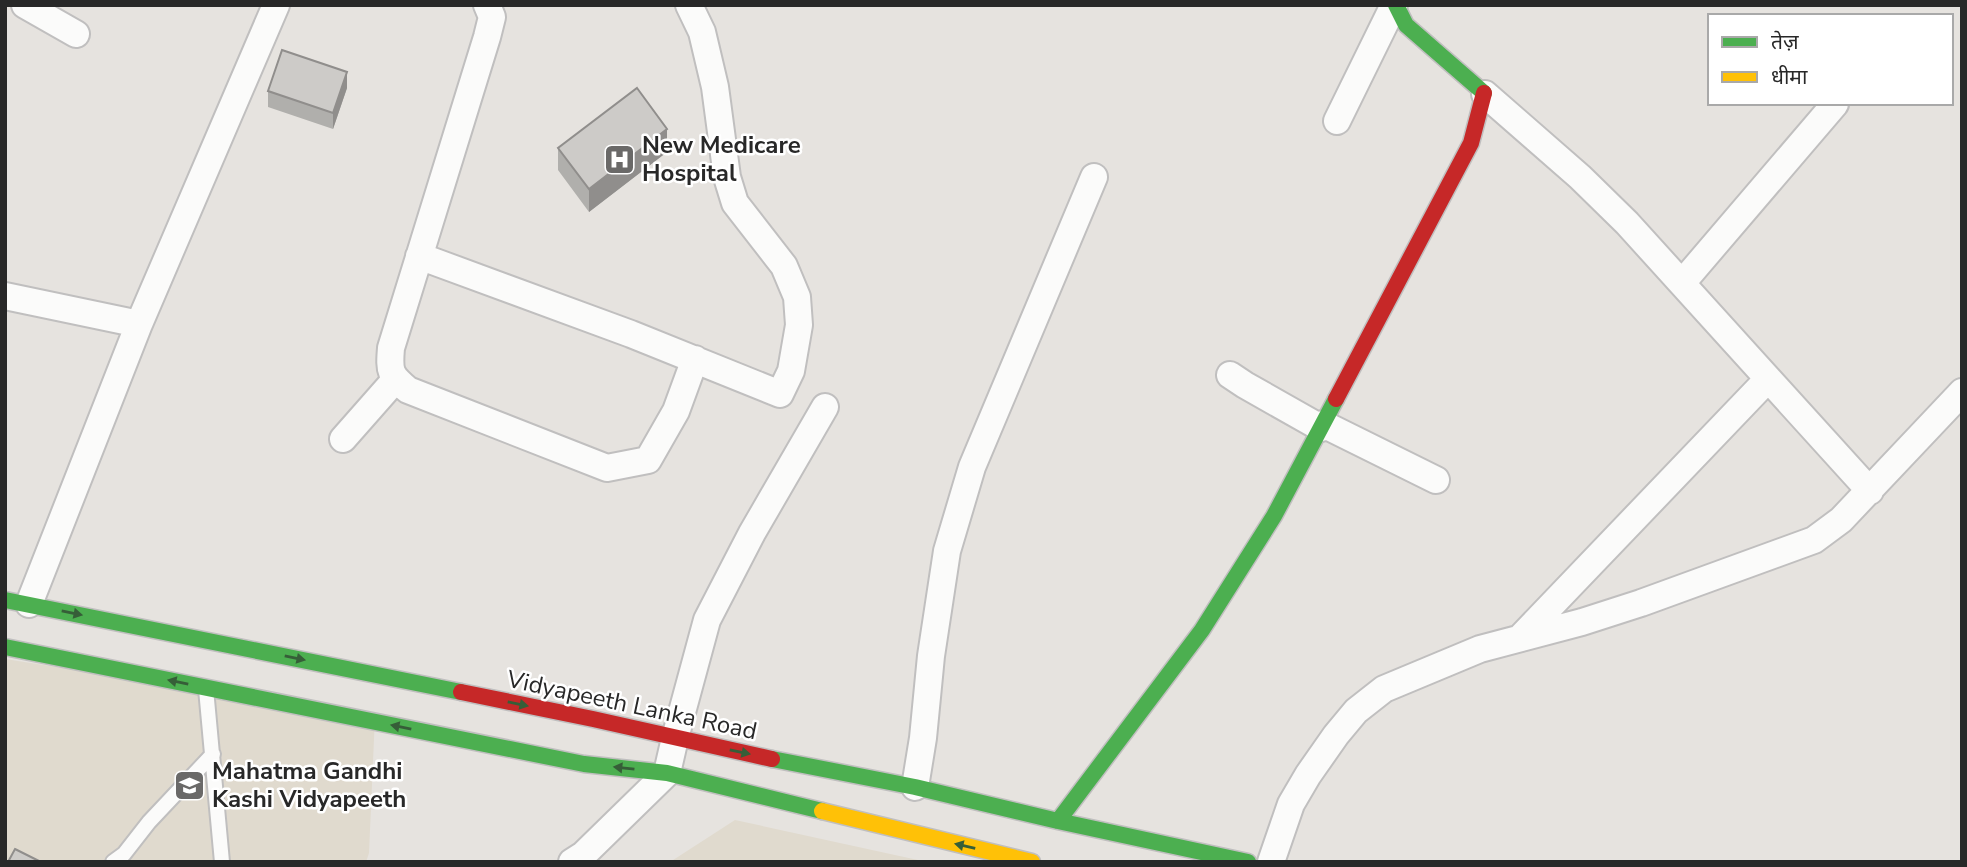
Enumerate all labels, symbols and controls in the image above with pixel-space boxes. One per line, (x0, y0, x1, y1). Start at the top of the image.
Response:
legend (1708, 14, 1953, 105)
text: तेज़ (1771, 28, 1799, 56)
text: धीमा (1771, 63, 1808, 91)
place label: New Medicare Hospital (642, 129, 801, 189)
hospital icon: New Medicare Hospital (602, 142, 636, 176)
one-way arrow (61, 607, 83, 618)
one-way arrow (284, 652, 306, 663)
street label: Vidyapeeth Lanka Road (503, 663, 760, 747)
one-way arrow (167, 676, 189, 687)
one-way arrow (507, 698, 529, 709)
one-way arrow (390, 721, 412, 732)
one-way arrow (729, 747, 751, 758)
place label: Mahatma Gandhi Kashi Vidyapeeth (212, 755, 406, 815)
one-way arrow (613, 763, 635, 774)
school or university icon: Mahatma Gandhi Kashi Vidyapeeth (172, 768, 206, 802)
one-way arrow (954, 840, 976, 851)

